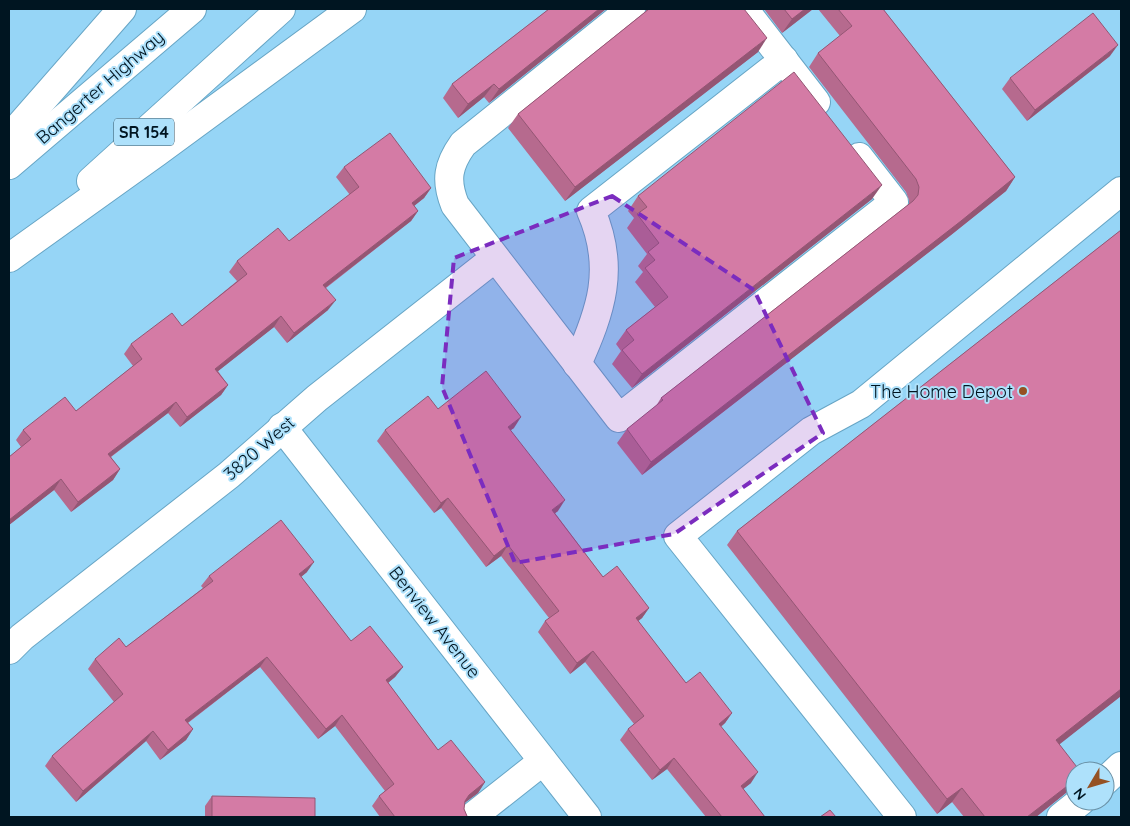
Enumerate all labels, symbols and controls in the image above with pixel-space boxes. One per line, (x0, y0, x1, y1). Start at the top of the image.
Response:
street label: Bangerter Highway (31, 25, 169, 149)
road number: SR 154 (114, 118, 174, 146)
place label: The Home Depot (870, 380, 1013, 403)
marker: The Home Depot (1017, 385, 1029, 397)
street label: 3820 West (219, 411, 299, 485)
street label: Benview Avenue (384, 561, 486, 683)
north arrow (1065, 761, 1115, 811)
text: N (1069, 784, 1090, 804)

